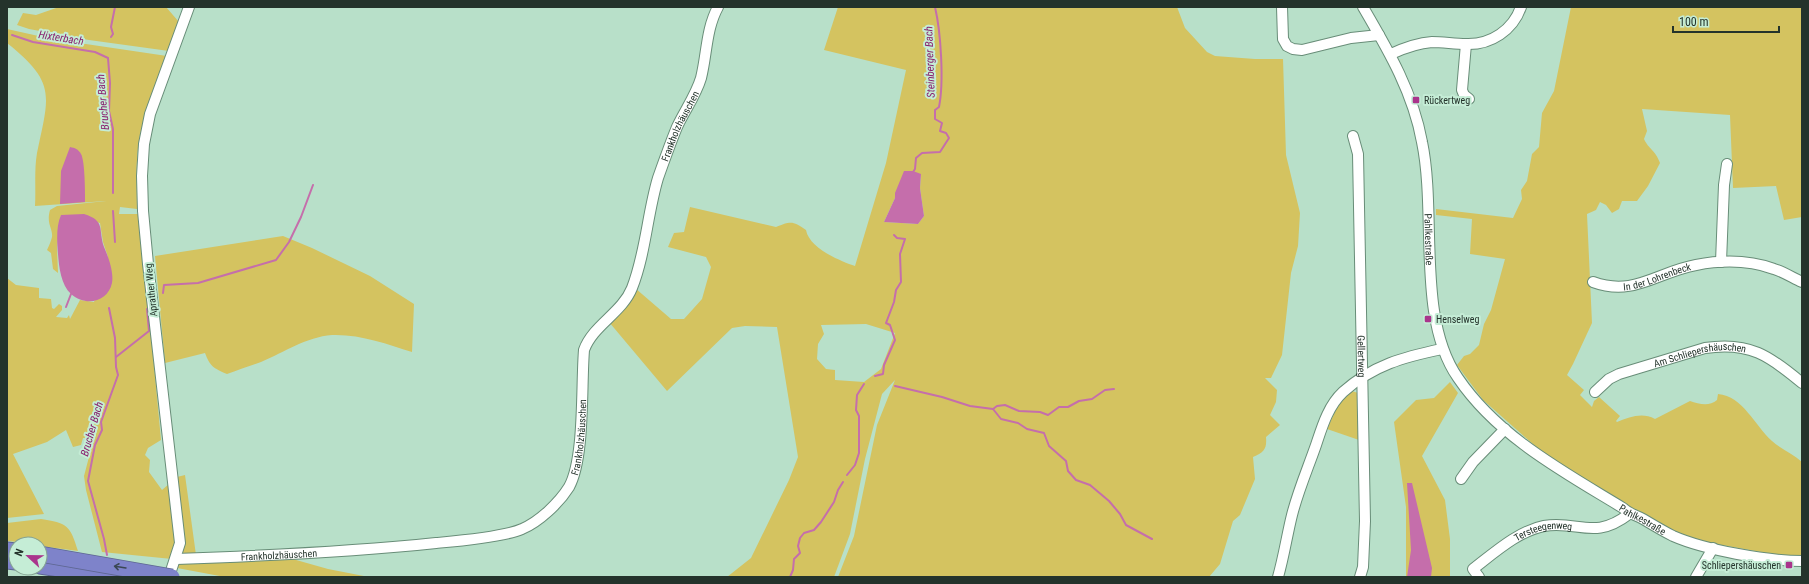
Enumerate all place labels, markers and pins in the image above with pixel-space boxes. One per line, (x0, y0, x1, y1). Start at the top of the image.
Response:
marker: Rückertweg (1411, 95, 1421, 105)
place label: Rückertweg (1424, 95, 1470, 106)
marker: Henselweg (1423, 314, 1433, 324)
place label: Henselweg (1436, 314, 1479, 325)
place label: Schliepershäuschen (1702, 560, 1781, 571)
marker: Schliepershäuschen (1784, 560, 1794, 570)

